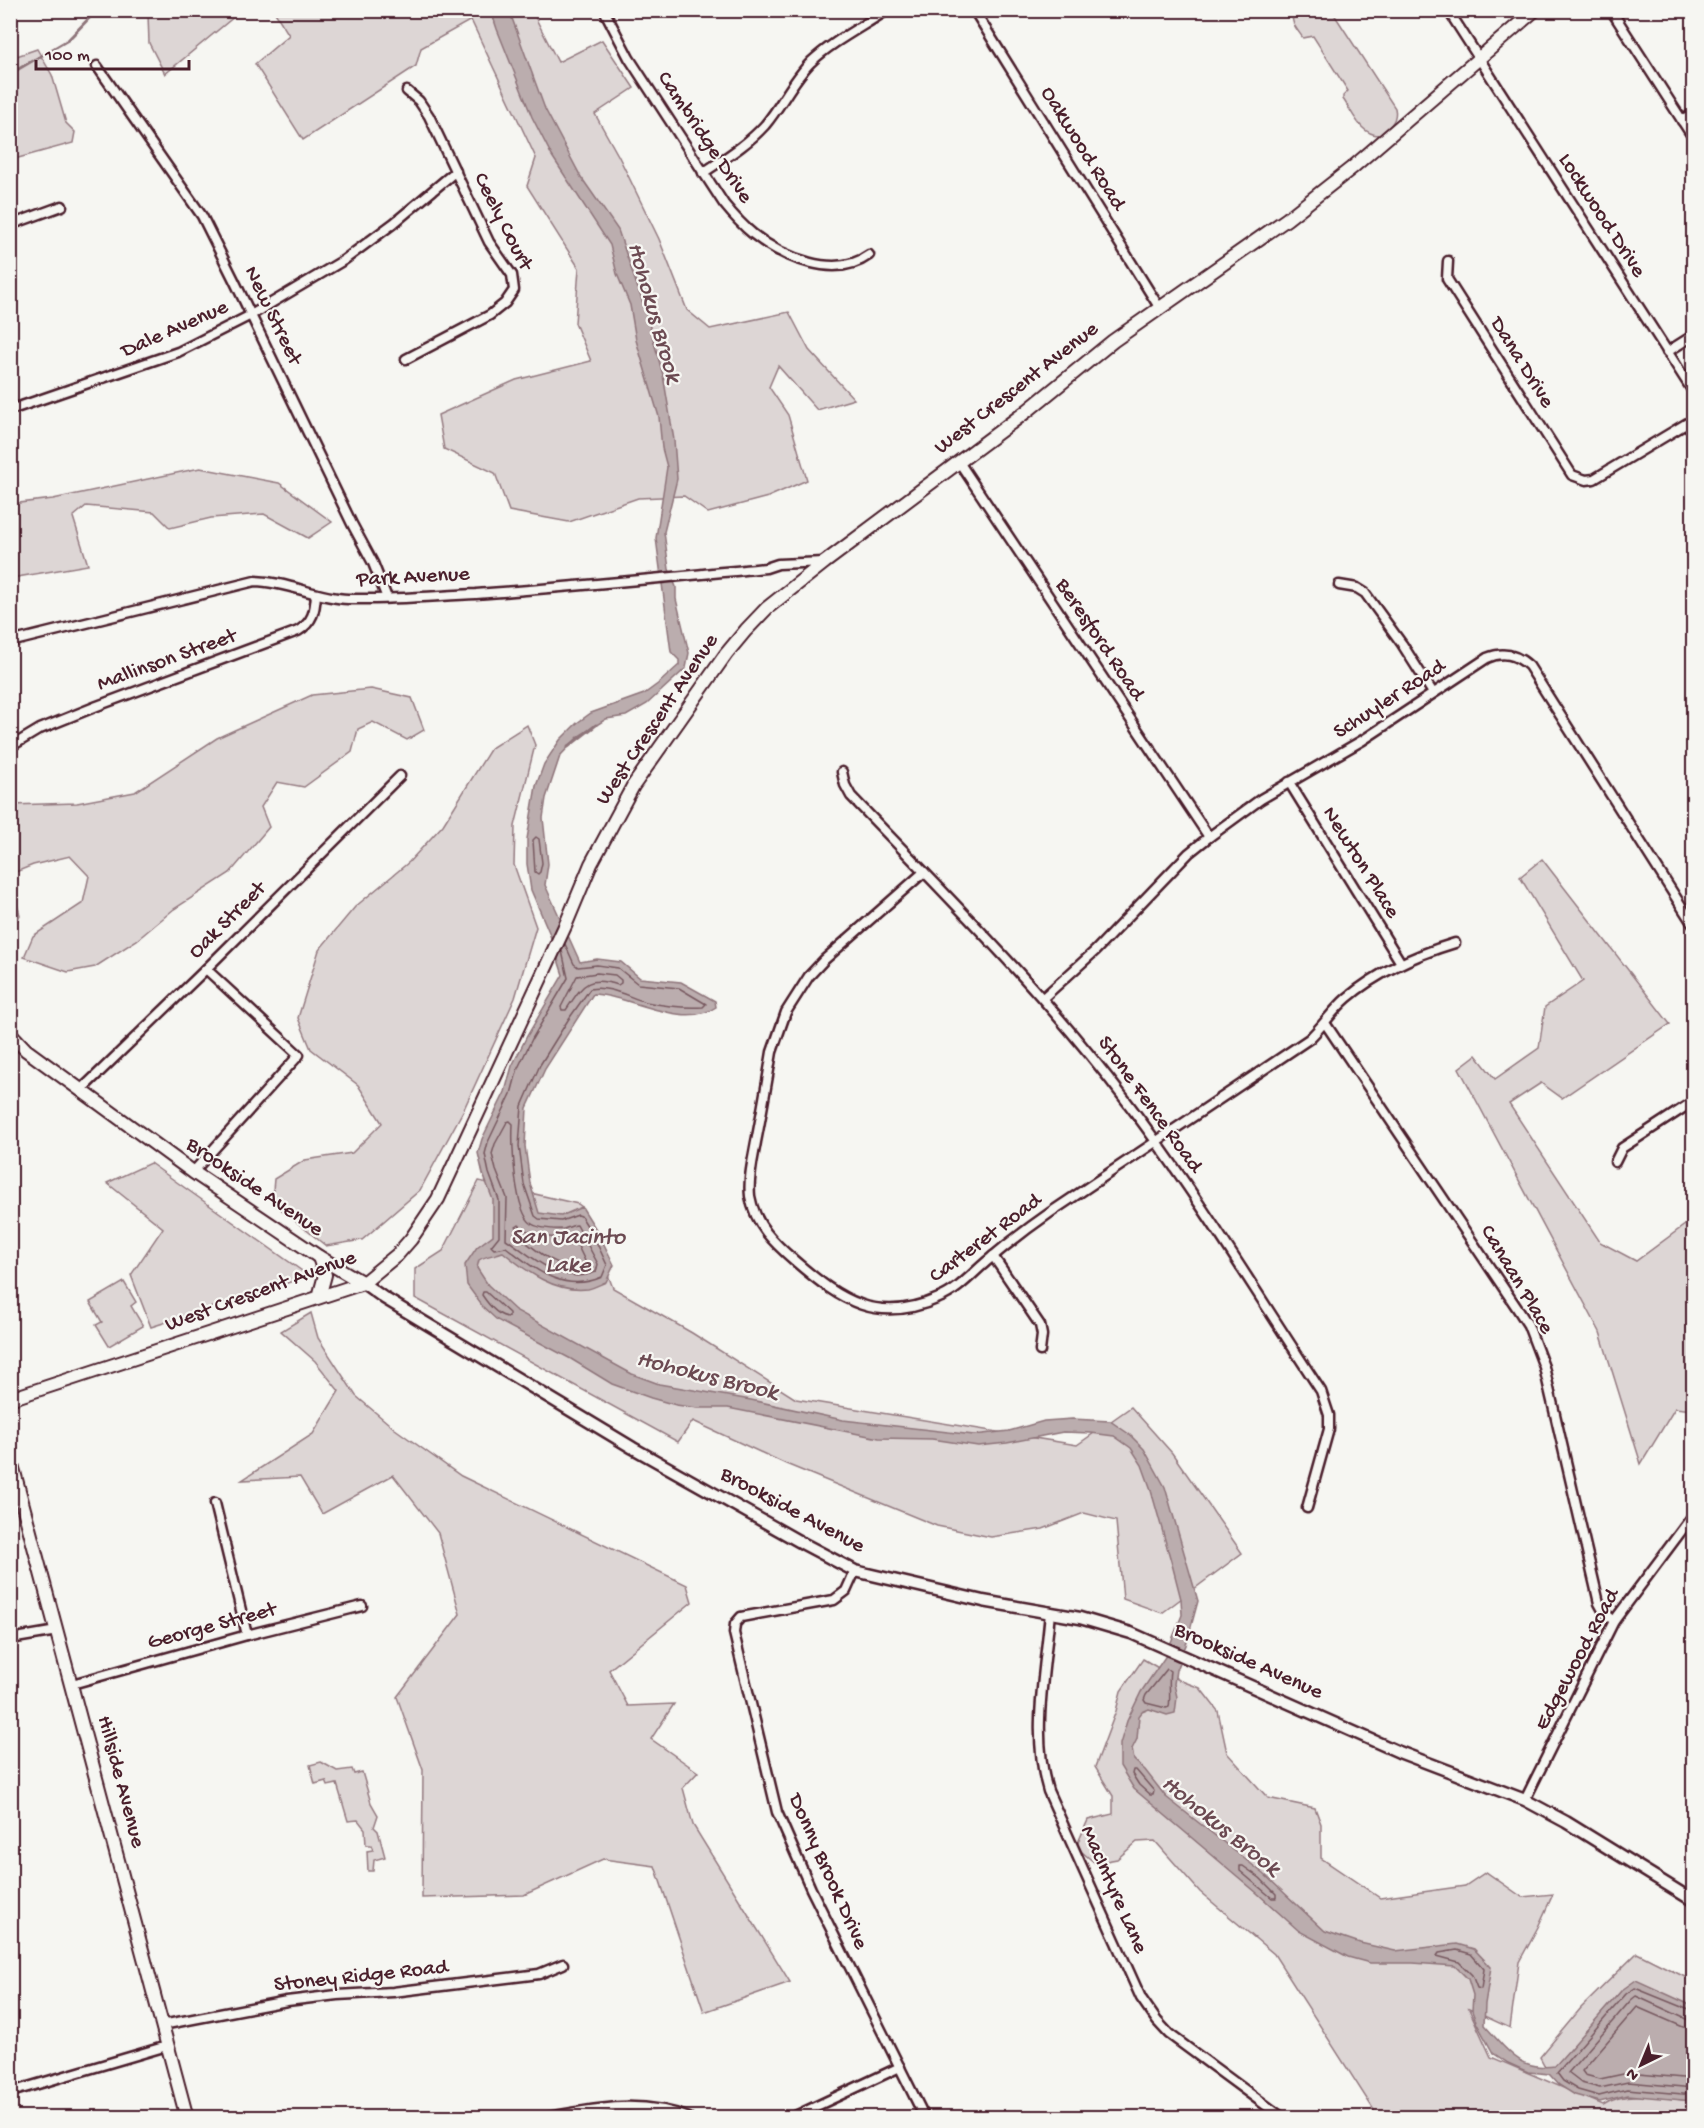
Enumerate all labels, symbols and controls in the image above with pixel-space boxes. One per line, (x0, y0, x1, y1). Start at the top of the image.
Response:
scale bar (36, 33, 189, 71)
text: 100 m (44, 46, 90, 67)
street label: Cambridge Drive (650, 67, 758, 210)
street label: Oakwood Road (1034, 82, 1132, 218)
street label: Lockwood Drive (1551, 149, 1651, 283)
street label: Ceely Court (466, 169, 539, 277)
water label: Hohokus Brook (619, 240, 687, 389)
street label: New Street (237, 262, 308, 371)
street label: Dale Avenue (116, 295, 233, 366)
street label: Dana Drive (1482, 311, 1559, 414)
street label: West Crescent Avenue (930, 316, 1105, 461)
street label: Park Avenue (355, 562, 471, 594)
street label: Beresford Road (1048, 573, 1151, 708)
street label: Mallinson Street (94, 623, 242, 698)
street label: West Crescent Avenue (591, 629, 725, 811)
street label: Schuyler Road (1329, 653, 1452, 746)
street label: Newton Place (1315, 802, 1405, 924)
street label: Oak Street (184, 875, 274, 965)
street label: Stone Fence Road (1091, 1032, 1209, 1180)
street label: Brookside Avenue (180, 1132, 328, 1244)
street label: Carteret Road (925, 1187, 1049, 1290)
street label: Canaan Place (1473, 1221, 1559, 1340)
water label: San Jacinto Lake (511, 1224, 627, 1281)
street label: West Crescent Avenue (162, 1245, 361, 1339)
water label: Hohokus Brook (633, 1345, 783, 1409)
street label: Brookside Avenue (714, 1461, 869, 1560)
street label: Edgewood Road (1530, 1583, 1627, 1735)
street label: George Street (145, 1597, 281, 1657)
street label: Brookside Avenue (1169, 1617, 1327, 1707)
street label: Hillside Avenue (90, 1713, 150, 1851)
water label: Hohokus Brook (1155, 1770, 1287, 1885)
street label: Donny Brook Drive (780, 1788, 873, 1954)
street label: MacIntyre Lane (1073, 1822, 1153, 1958)
street label: Stoney Ridge Road (273, 1955, 451, 1999)
north arrow (1611, 2035, 1671, 2095)
text: N (1622, 2063, 1643, 2084)

